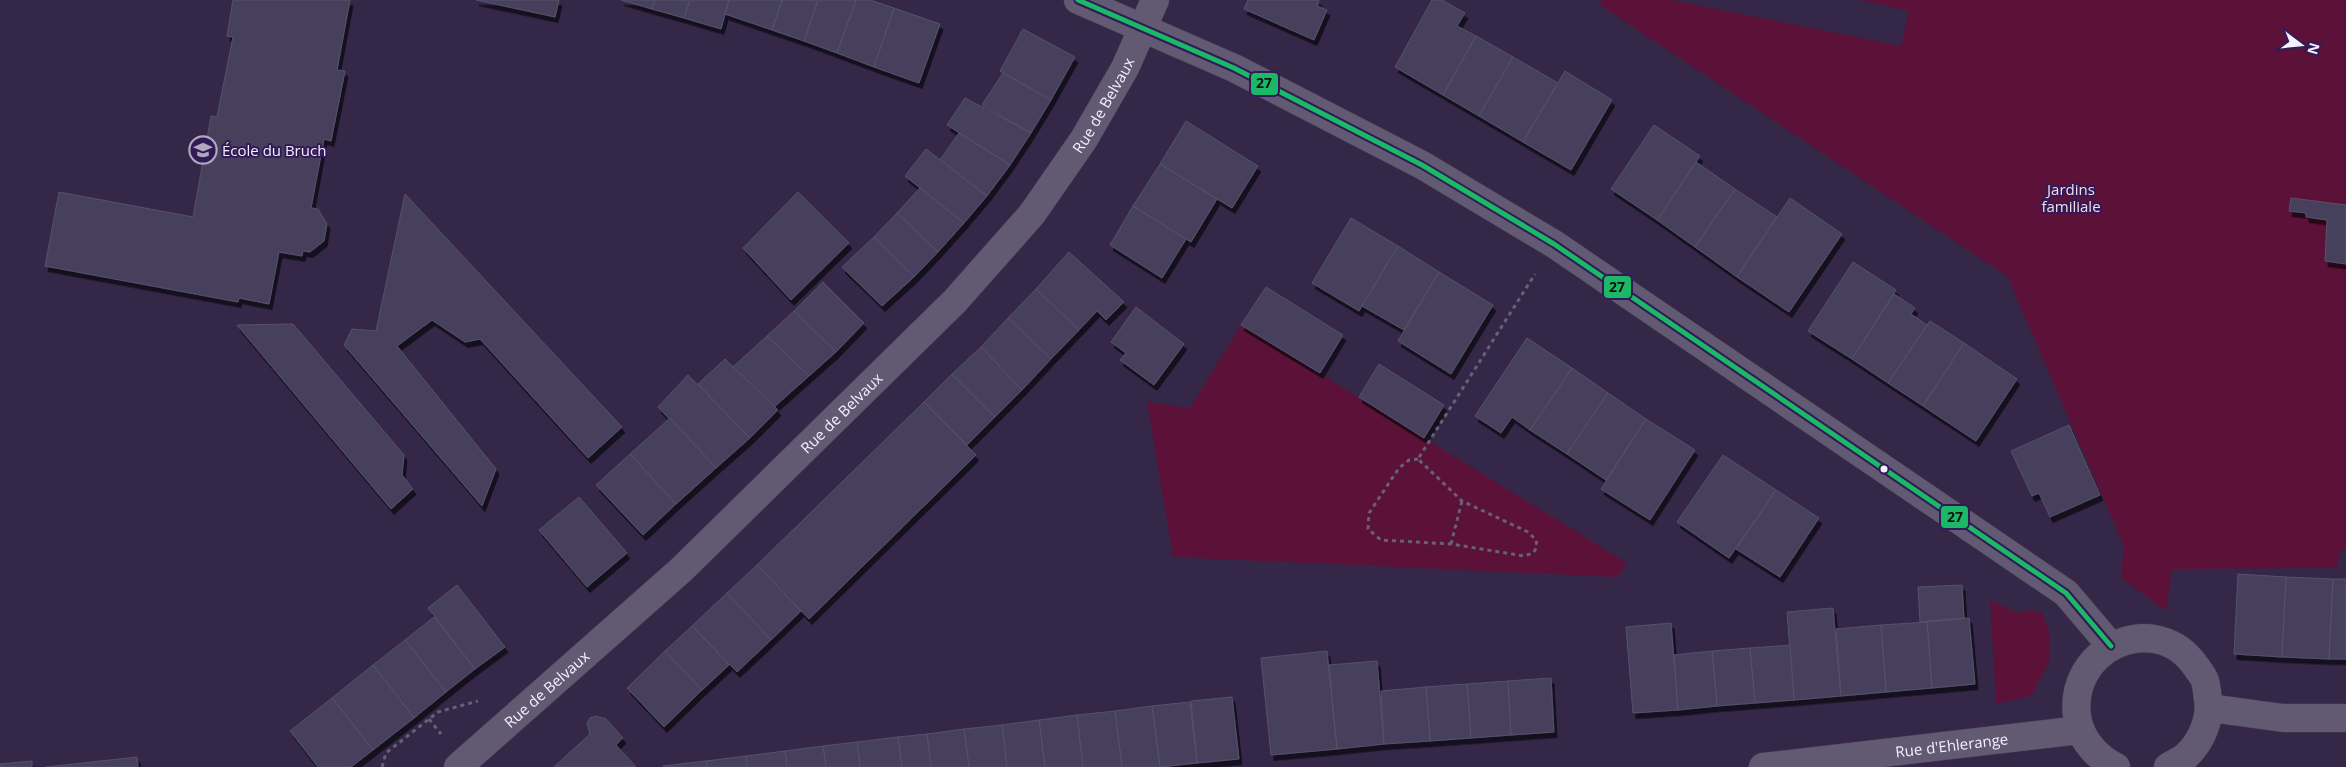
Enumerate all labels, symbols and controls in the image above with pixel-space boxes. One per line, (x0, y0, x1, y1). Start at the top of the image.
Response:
north arrow (2276, 20, 2326, 70)
text: N (2303, 41, 2325, 57)
street label: Rue de Belvaux (1067, 54, 1138, 157)
line badge: 27 (1250, 72, 1279, 96)
text: 27 (1256, 73, 1272, 92)
school or university icon: École du Bruch (188, 135, 218, 165)
place label: École du Bruch (222, 140, 326, 160)
park label: Jardins familiale (2041, 179, 2101, 216)
line badge: 27 (1603, 275, 1632, 299)
text: 27 (1609, 277, 1625, 296)
street label: Rue de Belvaux (796, 368, 887, 457)
unlabelled marker (1879, 464, 1889, 474)
line badge: 27 (1940, 505, 1969, 529)
text: 27 (1947, 507, 1963, 526)
street label: Rue de Belvaux (500, 646, 593, 732)
street label: Rue d'Ehlerange (1894, 728, 2009, 761)

